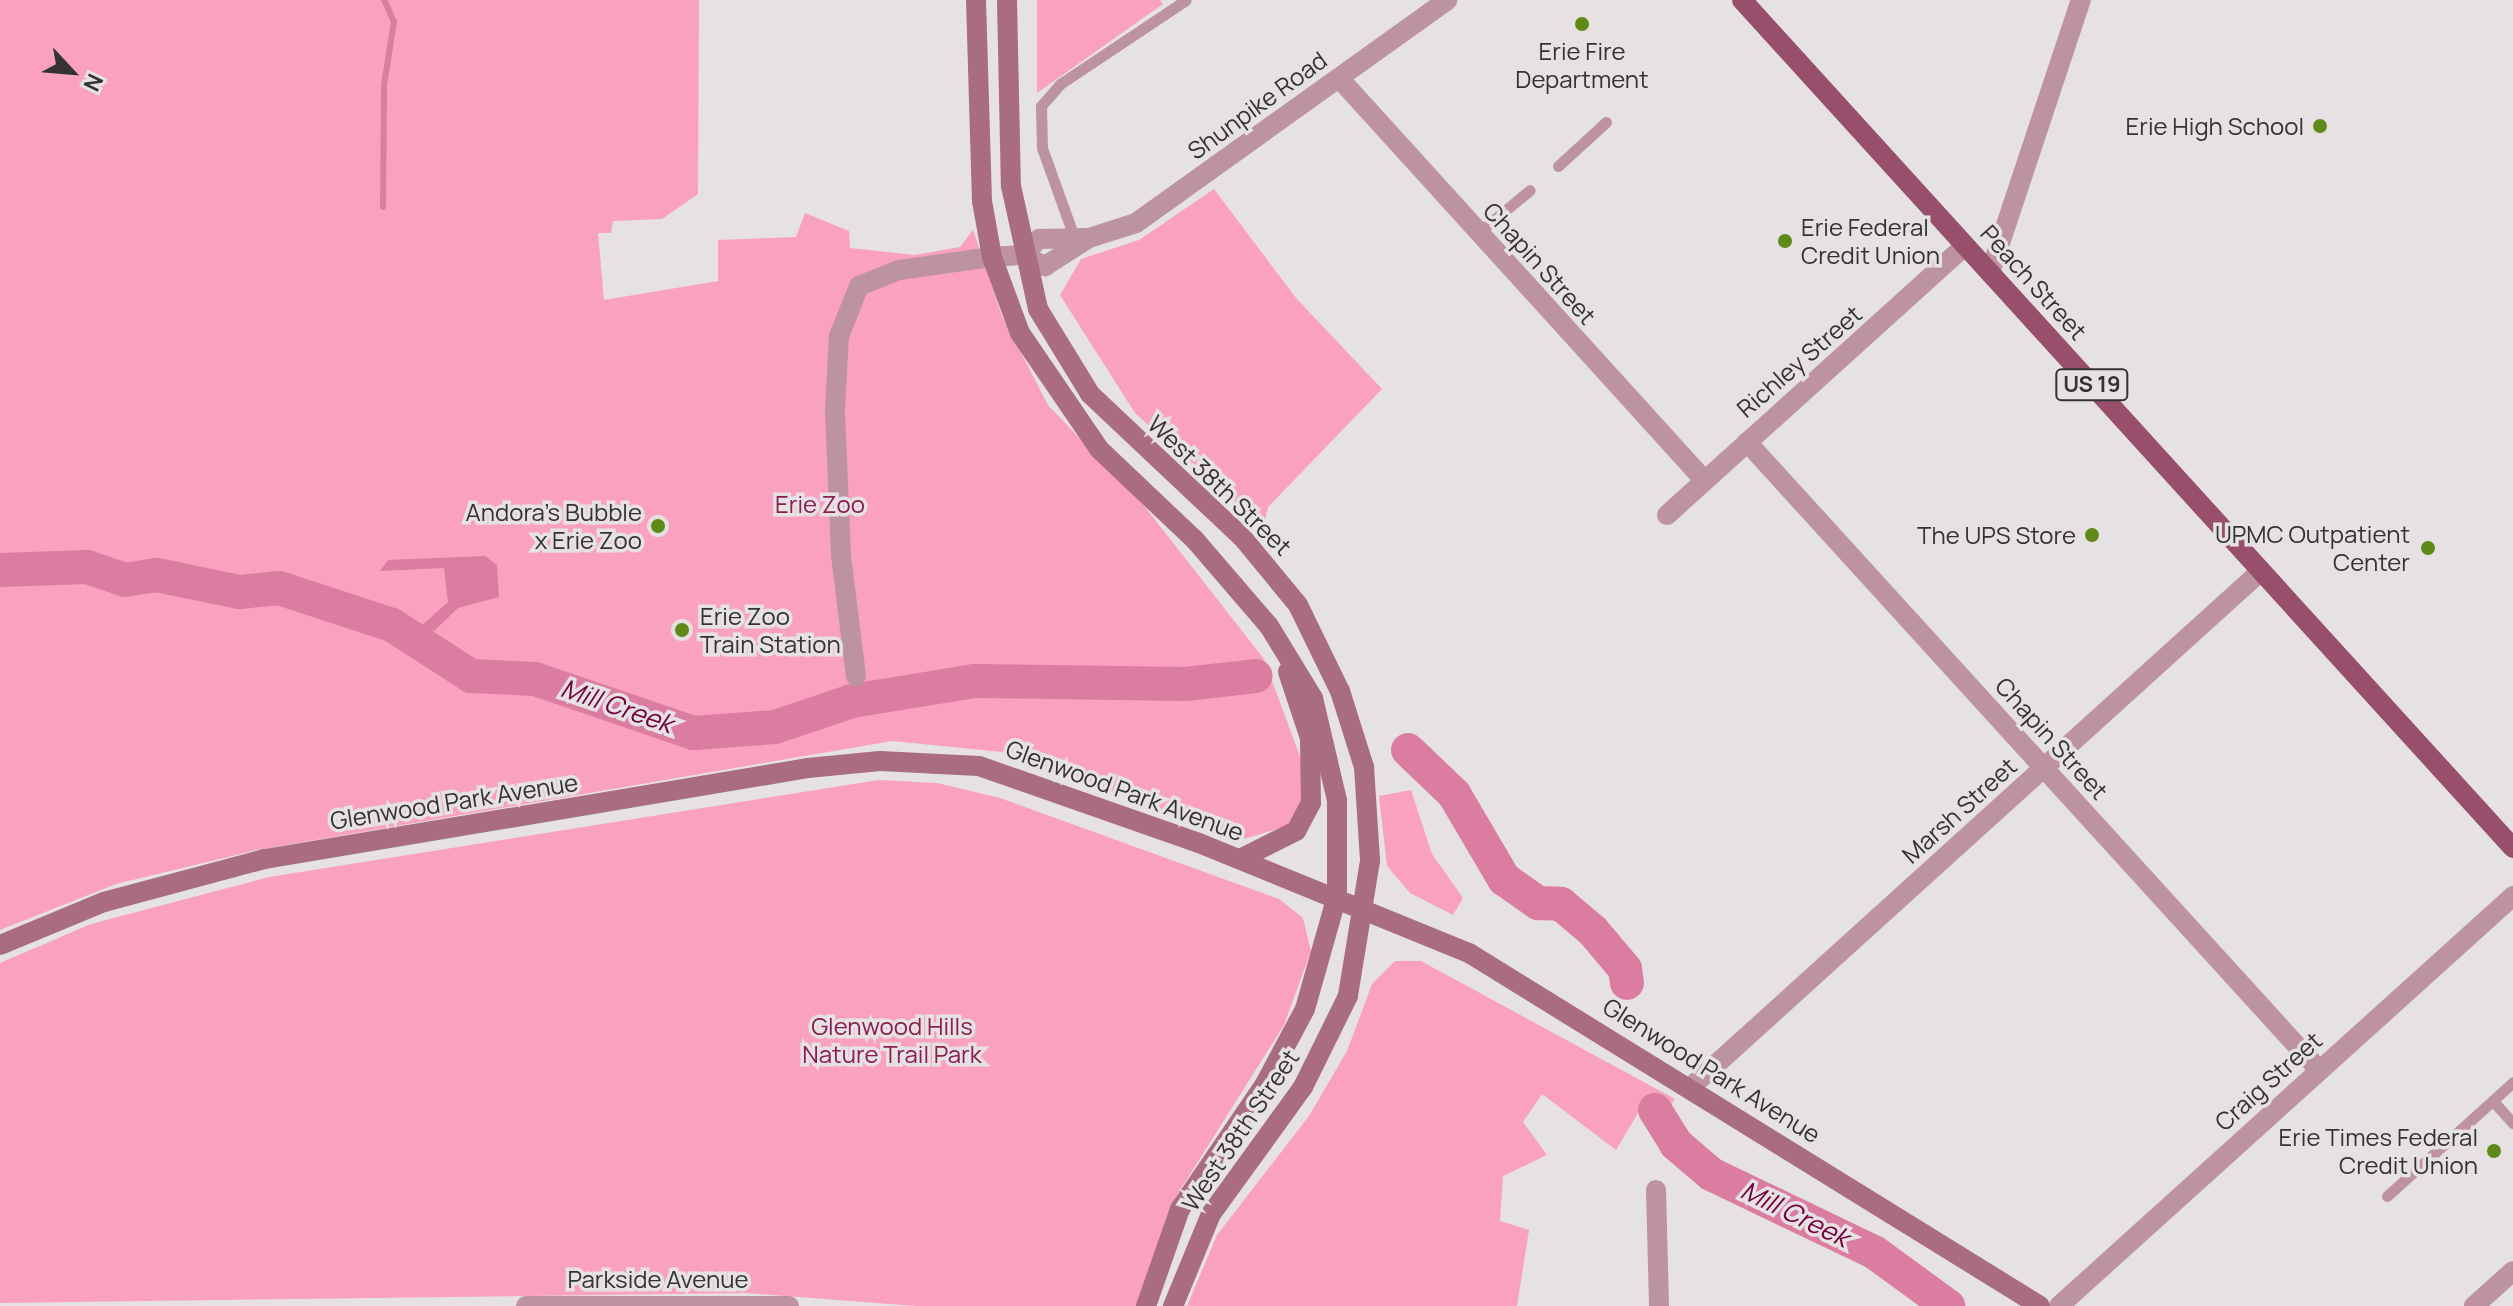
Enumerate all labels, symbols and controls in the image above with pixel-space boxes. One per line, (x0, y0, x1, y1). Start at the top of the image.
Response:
marker: Erie Fire Department (1573, 15, 1591, 33)
north arrow (32, 32, 112, 112)
place label: Erie Fire Department (1515, 37, 1649, 93)
street label: Shunpike Road (1182, 45, 1332, 165)
text: N (77, 69, 111, 96)
place label: Erie High School (2126, 112, 2304, 140)
marker: Erie High School (2311, 117, 2329, 135)
street label: Chapin Street (1478, 196, 1602, 330)
place label: Erie Federal Credit Union (1801, 213, 1940, 269)
street label: Peach Street (1975, 219, 2093, 345)
marker: Erie Federal Credit Union (1776, 232, 1794, 250)
street label: Richley Street (1731, 299, 1867, 423)
road number: US 19 (2054, 367, 2130, 403)
street label: West 38th Street (1142, 409, 1298, 561)
park label: Erie Zoo (775, 490, 865, 518)
place label: Andora's Bubble x Erie Zoo (466, 498, 642, 554)
marker: Andora's Bubble x Erie Zoo (649, 517, 667, 535)
place label: UPMC Outpatient Center (2215, 520, 2410, 576)
place label: The UPS Store (1917, 521, 2076, 549)
marker: The UPS Store (2083, 526, 2101, 544)
marker: UPMC Outpatient Center (2417, 537, 2439, 559)
place label: Erie Zoo Train Station (700, 602, 841, 658)
marker: Erie Zoo Train Station (671, 619, 693, 641)
street label: Chapin Street (1990, 671, 2114, 805)
water label: Mill Creek (557, 672, 677, 740)
street label: Glenwood Park Avenue (1002, 734, 1248, 846)
street label: Marsh Street (1896, 751, 2022, 869)
street label: Glenwood Park Avenue (328, 767, 580, 835)
street label: Glenwood Park Avenue (1598, 991, 1826, 1149)
park label: Glenwood Hills Nature Trail Park (802, 1012, 982, 1068)
street label: Craig Street (2209, 1026, 2327, 1136)
street label: West 38th Street (1175, 1044, 1305, 1216)
place label: Erie Times Federal Credit Union (2279, 1123, 2478, 1179)
marker: Erie Times Federal Credit Union (2485, 1142, 2503, 1160)
water label: Mill Creek (1736, 1174, 1854, 1254)
street label: Parkside Avenue (568, 1265, 748, 1293)

